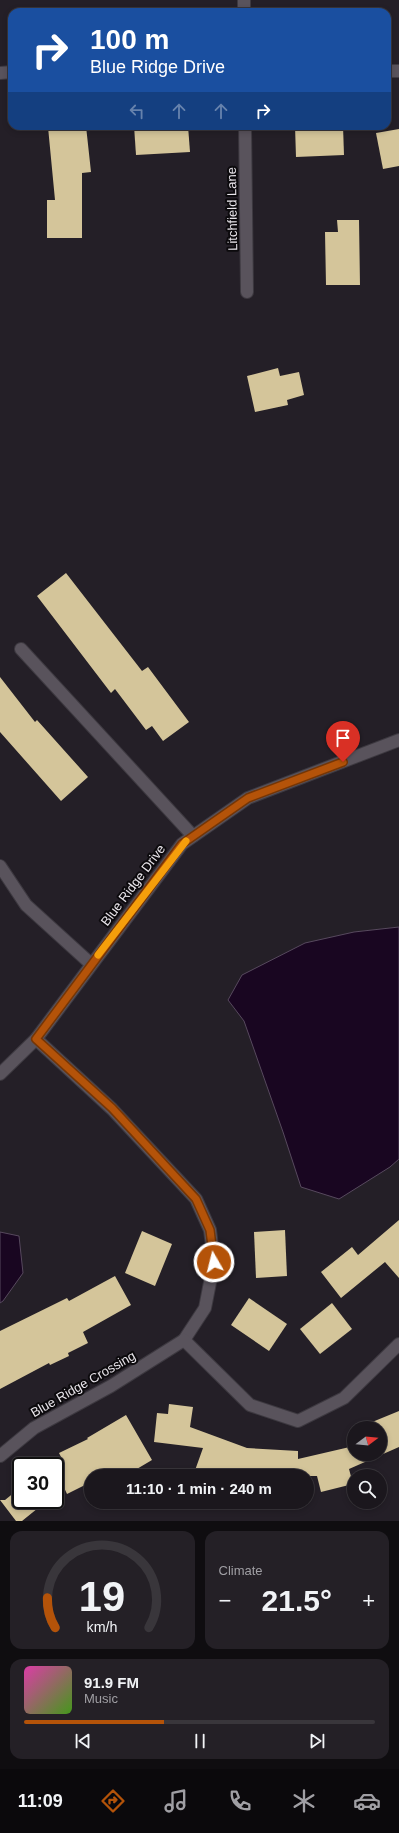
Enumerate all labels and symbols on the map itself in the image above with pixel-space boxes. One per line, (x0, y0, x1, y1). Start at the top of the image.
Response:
street label: Litchfield Lane (224, 167, 240, 251)
pin (326, 721, 360, 762)
street label: Blue Ridge Drive (98, 842, 168, 928)
position arrow (193, 1241, 235, 1283)
street label: Blue Ridge Crossing (28, 1348, 138, 1420)
north arrow (347, 1421, 387, 1461)
speed limit sign: 30 (12, 1457, 64, 1509)

